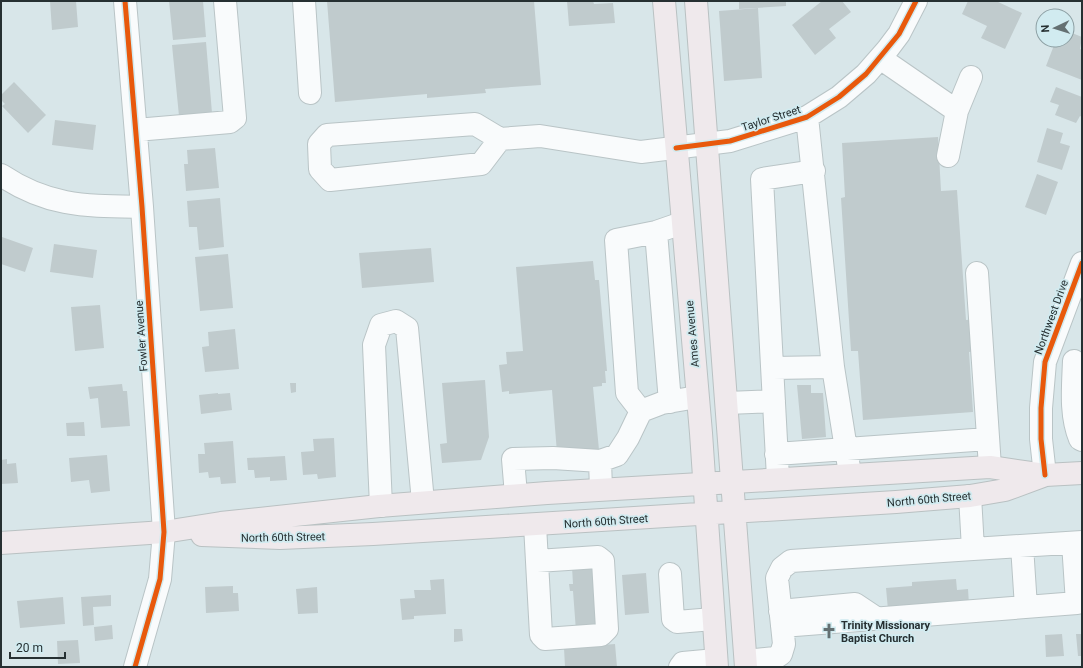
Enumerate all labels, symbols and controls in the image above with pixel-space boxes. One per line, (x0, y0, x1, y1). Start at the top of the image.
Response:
north arrow (1035, 8, 1075, 48)
text: N (1039, 24, 1052, 33)
street label: Taylor Street (740, 103, 803, 134)
street label: Northwest Drive (1032, 278, 1071, 356)
street label: Fowler Avenue (133, 300, 150, 372)
street label: Ames Avenue (683, 300, 702, 368)
street label: North 60th Street (886, 489, 972, 510)
street label: North 60th Street (564, 512, 649, 531)
street label: North 60th Street (241, 530, 326, 545)
place label: Trinity Missionary Baptist Church (841, 619, 931, 645)
church icon: Trinity Missionary Baptist Church (820, 622, 838, 640)
scale bar (10, 634, 65, 660)
text: 20 m (16, 641, 43, 655)

